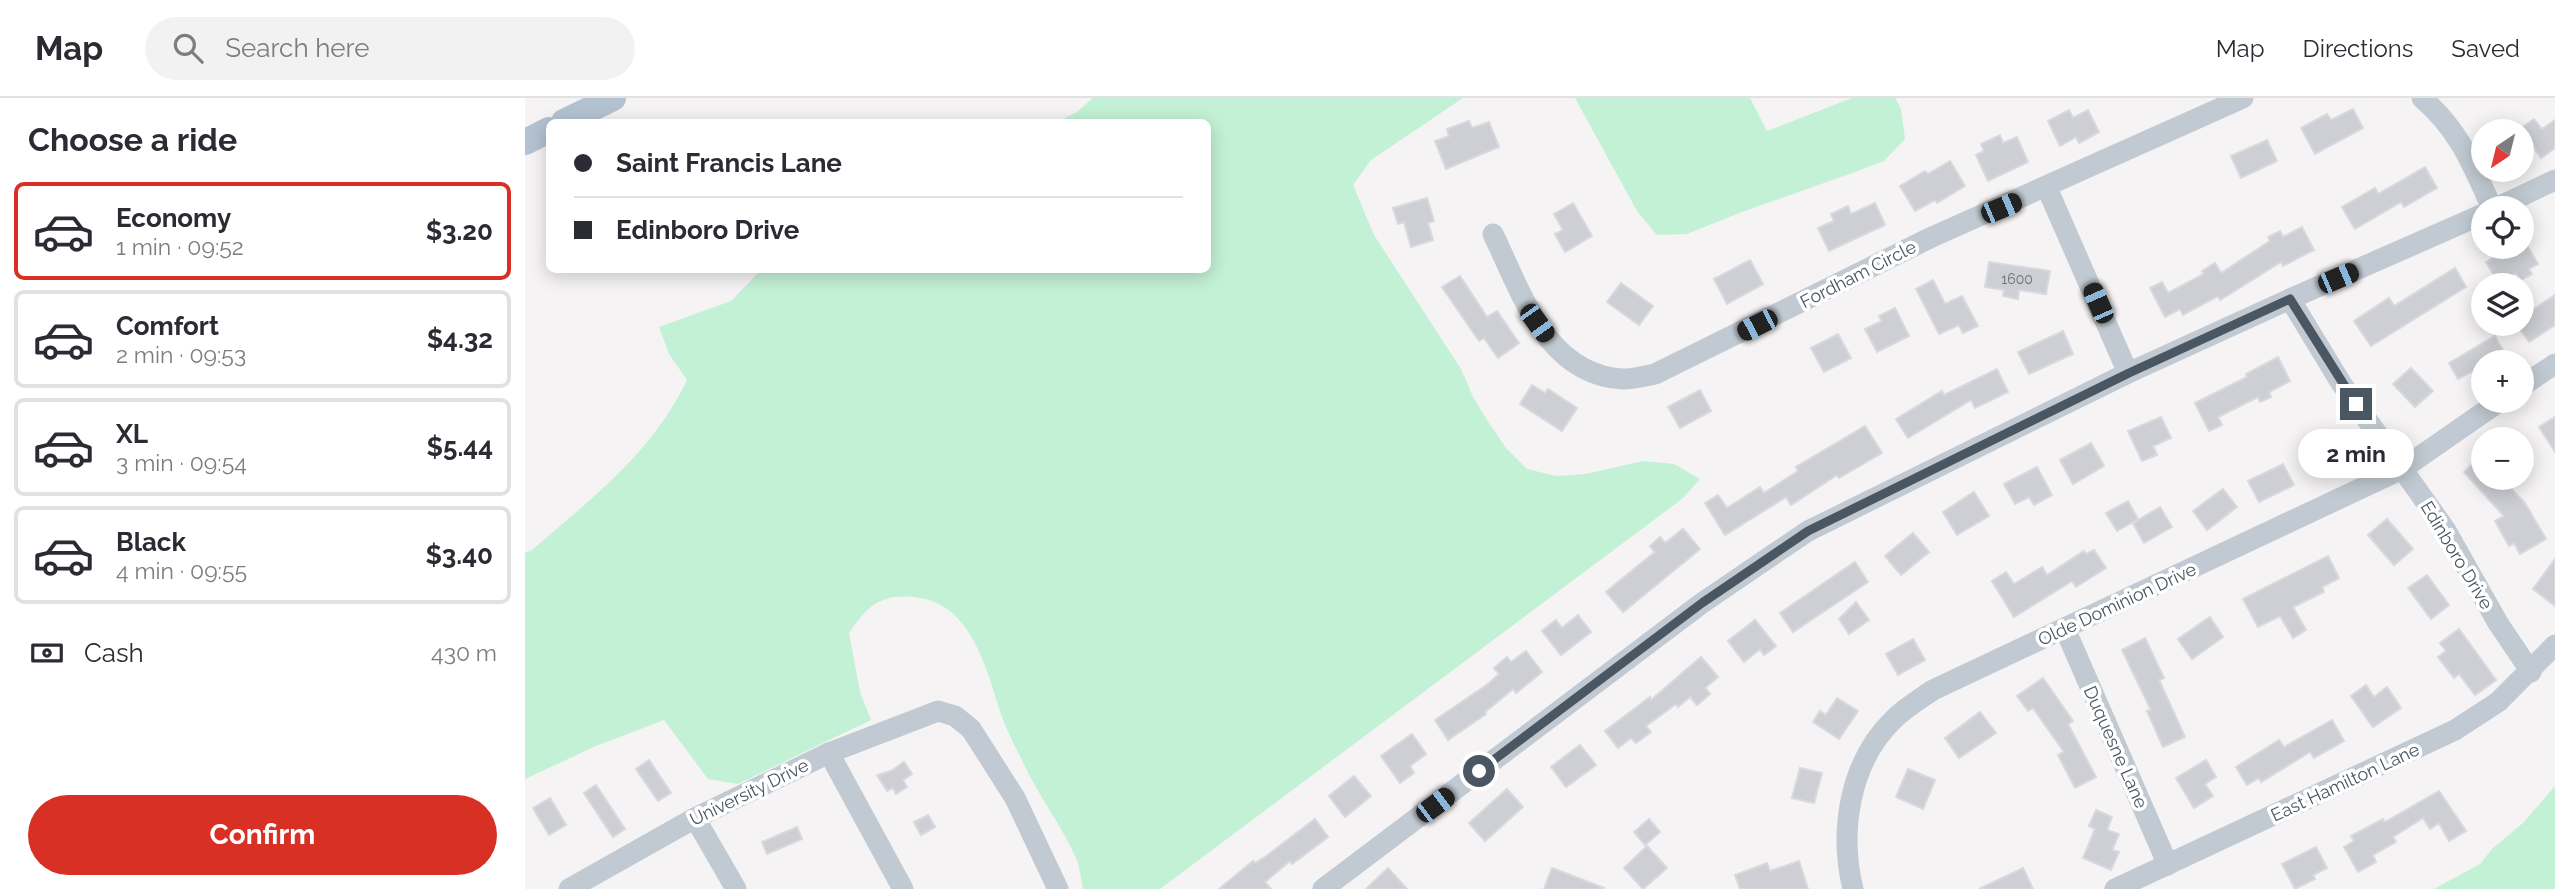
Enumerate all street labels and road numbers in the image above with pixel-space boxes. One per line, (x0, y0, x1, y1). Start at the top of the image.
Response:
street label: Fordham Circle (1797, 236, 1920, 312)
street label: Edinboro Drive (2416, 497, 2498, 613)
street label: Olde Dominion Drive (2035, 558, 2200, 650)
street label: Duquesne Lane (2080, 683, 2153, 812)
street label: East Hamilton Lane (2267, 738, 2423, 826)
street label: University Drive (686, 754, 812, 830)

